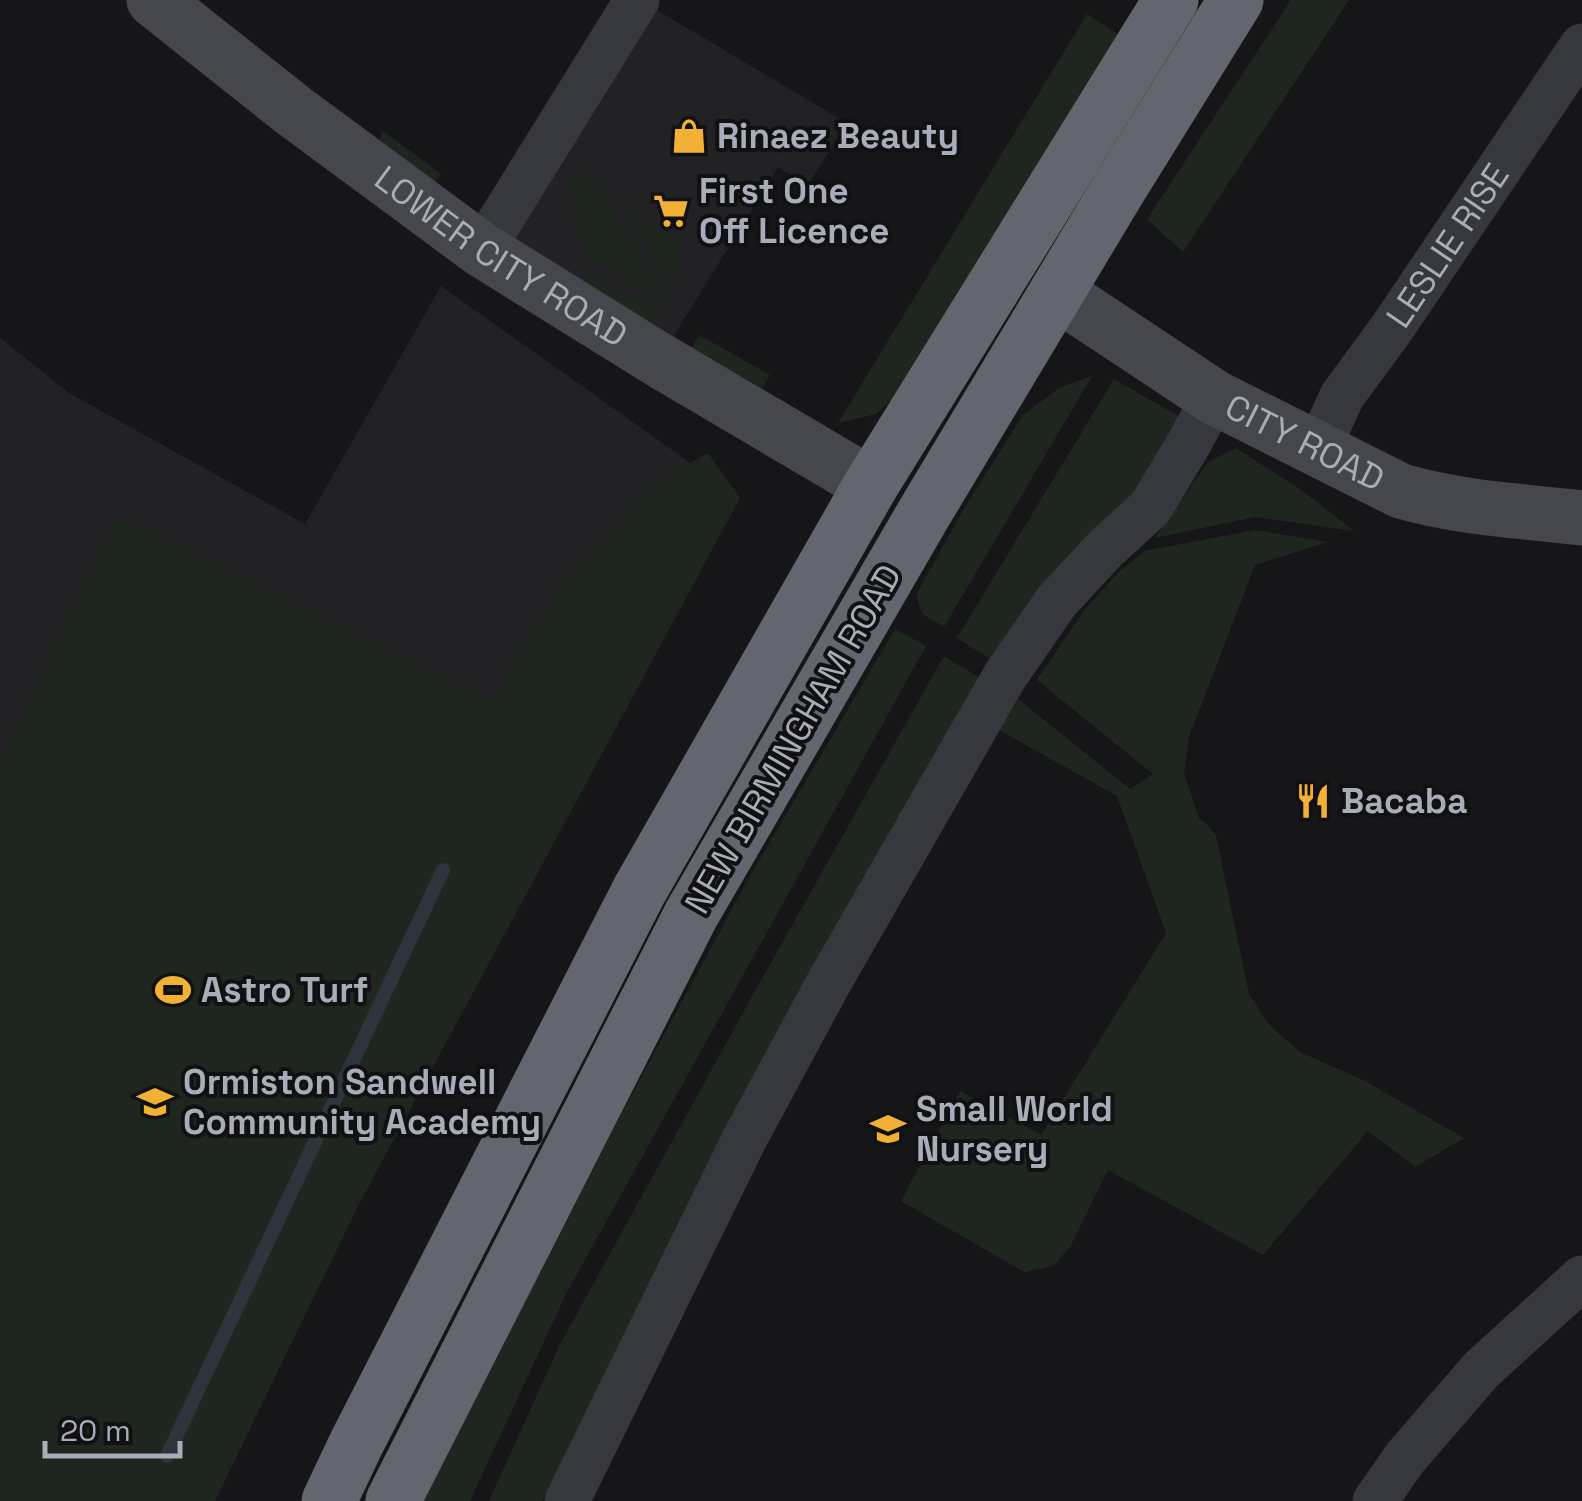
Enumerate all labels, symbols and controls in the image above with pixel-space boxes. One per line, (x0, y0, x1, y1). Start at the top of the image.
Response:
place label: Rinaez Beauty (717, 114, 959, 158)
shop icon: Rinaez Beauty (670, 117, 708, 155)
street label: LESLIE RISE (1377, 155, 1518, 336)
street label: LOWER CITY ROAD (366, 156, 635, 357)
place label: First One Off Licence (699, 169, 889, 253)
supermarket icon: First One Off Licence (652, 192, 690, 230)
street label: CITY ROAD (1218, 384, 1392, 501)
street label: NEW BIRMINGHAM ROAD (675, 557, 911, 921)
place label: Bacaba (1341, 779, 1467, 823)
restaurant icon: Bacaba (1294, 782, 1332, 820)
place label: Astro Turf (201, 968, 368, 1012)
sports icon: Astro Turf (154, 971, 192, 1009)
place label: Ormiston Sandwell Community Academy (183, 1060, 541, 1144)
school or university icon: Ormiston Sandwell Community Academy (136, 1083, 174, 1121)
place label: Small World Nursery (916, 1087, 1113, 1171)
school or university icon: Small World Nursery (869, 1110, 907, 1148)
scale bar (45, 1396, 180, 1458)
text: 20 m (60, 1411, 131, 1450)

